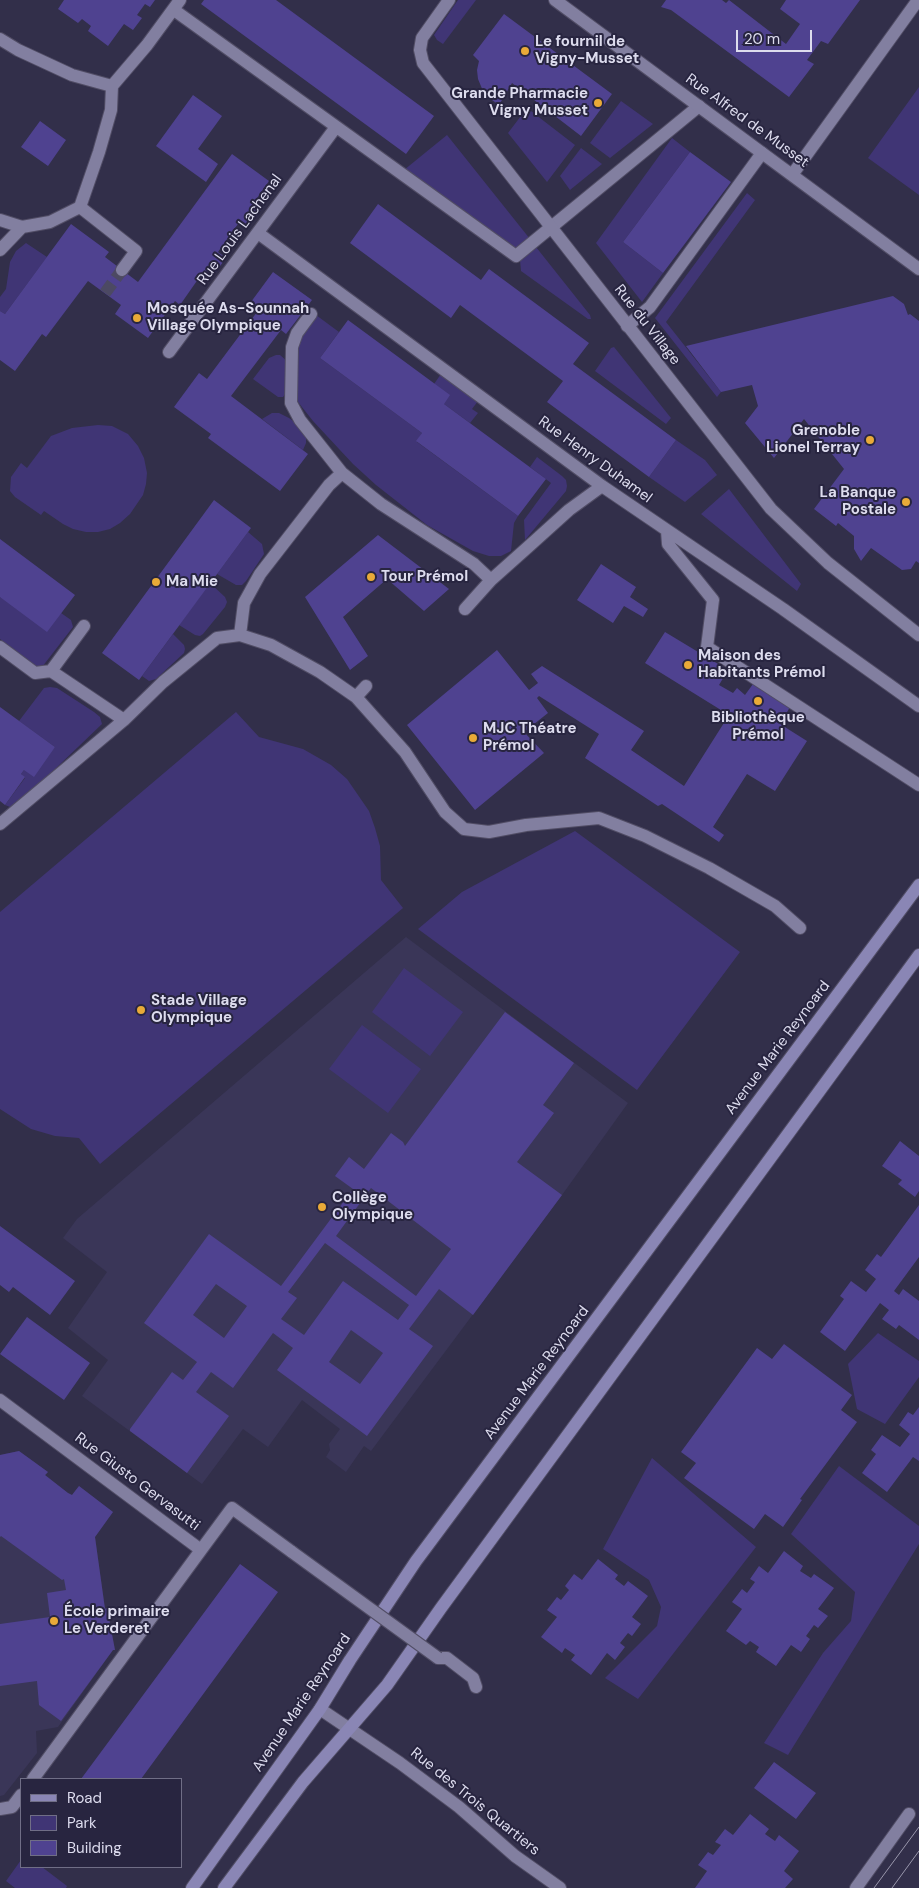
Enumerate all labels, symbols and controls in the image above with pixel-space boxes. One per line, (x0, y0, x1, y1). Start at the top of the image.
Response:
scale bar (739, 20, 815, 52)
text: 20 m (744, 29, 780, 49)
place label: Le fournil de Vigny-Musset (535, 33, 639, 68)
marker: Le fournil de Vigny-Musset (519, 45, 531, 57)
street label: Rue Alfred de Musset (682, 70, 812, 172)
place label: Grande Pharmacie Vigny Musset (451, 85, 588, 120)
marker: Grande Pharmacie Vigny Musset (592, 97, 604, 109)
street label: Rue Louis Lachenal (194, 171, 286, 289)
street label: Rue du Village (610, 281, 684, 369)
place label: Mosquée As-Sounnah Village Olympique (147, 300, 309, 335)
marker: Mosquée As-Sounnah Village Olympique (131, 312, 143, 324)
street label: Rue Henry Duhamel (535, 413, 655, 507)
place label: Grenoble Lionel Terray (766, 422, 860, 457)
marker: Grenoble Lionel Terray (864, 434, 876, 446)
place label: La Banque Postale (820, 484, 896, 519)
marker: La Banque Postale (900, 496, 912, 508)
place label: Tour Prémol (381, 568, 468, 586)
marker: Tour Prémol (365, 571, 377, 583)
place label: Ma Mie (166, 573, 218, 591)
marker: Ma Mie (150, 576, 162, 588)
place label: Maison des Habitants Prémol (698, 647, 826, 682)
marker: Maison des Habitants Prémol (682, 659, 694, 671)
marker: Bibliothèque Prémol (752, 695, 764, 707)
place label: Bibliothèque Prémol (711, 709, 805, 744)
place label: MJC Théatre Prémol (483, 720, 577, 755)
marker: MJC Théatre Prémol (467, 732, 479, 744)
street label: Avenue Marie Reynoard (722, 978, 834, 1118)
place label: Stade Village Olympique (151, 992, 247, 1027)
marker: Stade Village Olympique (135, 1004, 147, 1016)
place label: Collège Olympique (332, 1189, 413, 1224)
marker: Collège Olympique (316, 1201, 328, 1213)
street label: Avenue Marie Reynoard (481, 1303, 593, 1443)
street label: Rue Giusto Gervasutti (71, 1429, 203, 1535)
place label: École primaire Le Verderet (64, 1603, 170, 1638)
marker: École primaire Le Verderet (48, 1615, 60, 1627)
street label: Avenue Marie Reynoard (249, 1631, 355, 1775)
street label: Rue des Trois Quartiers (407, 1744, 543, 1860)
legend (20, 1778, 182, 1868)
text: Road (67, 1788, 102, 1808)
text: Park (67, 1813, 97, 1833)
text: Building (67, 1838, 122, 1858)

